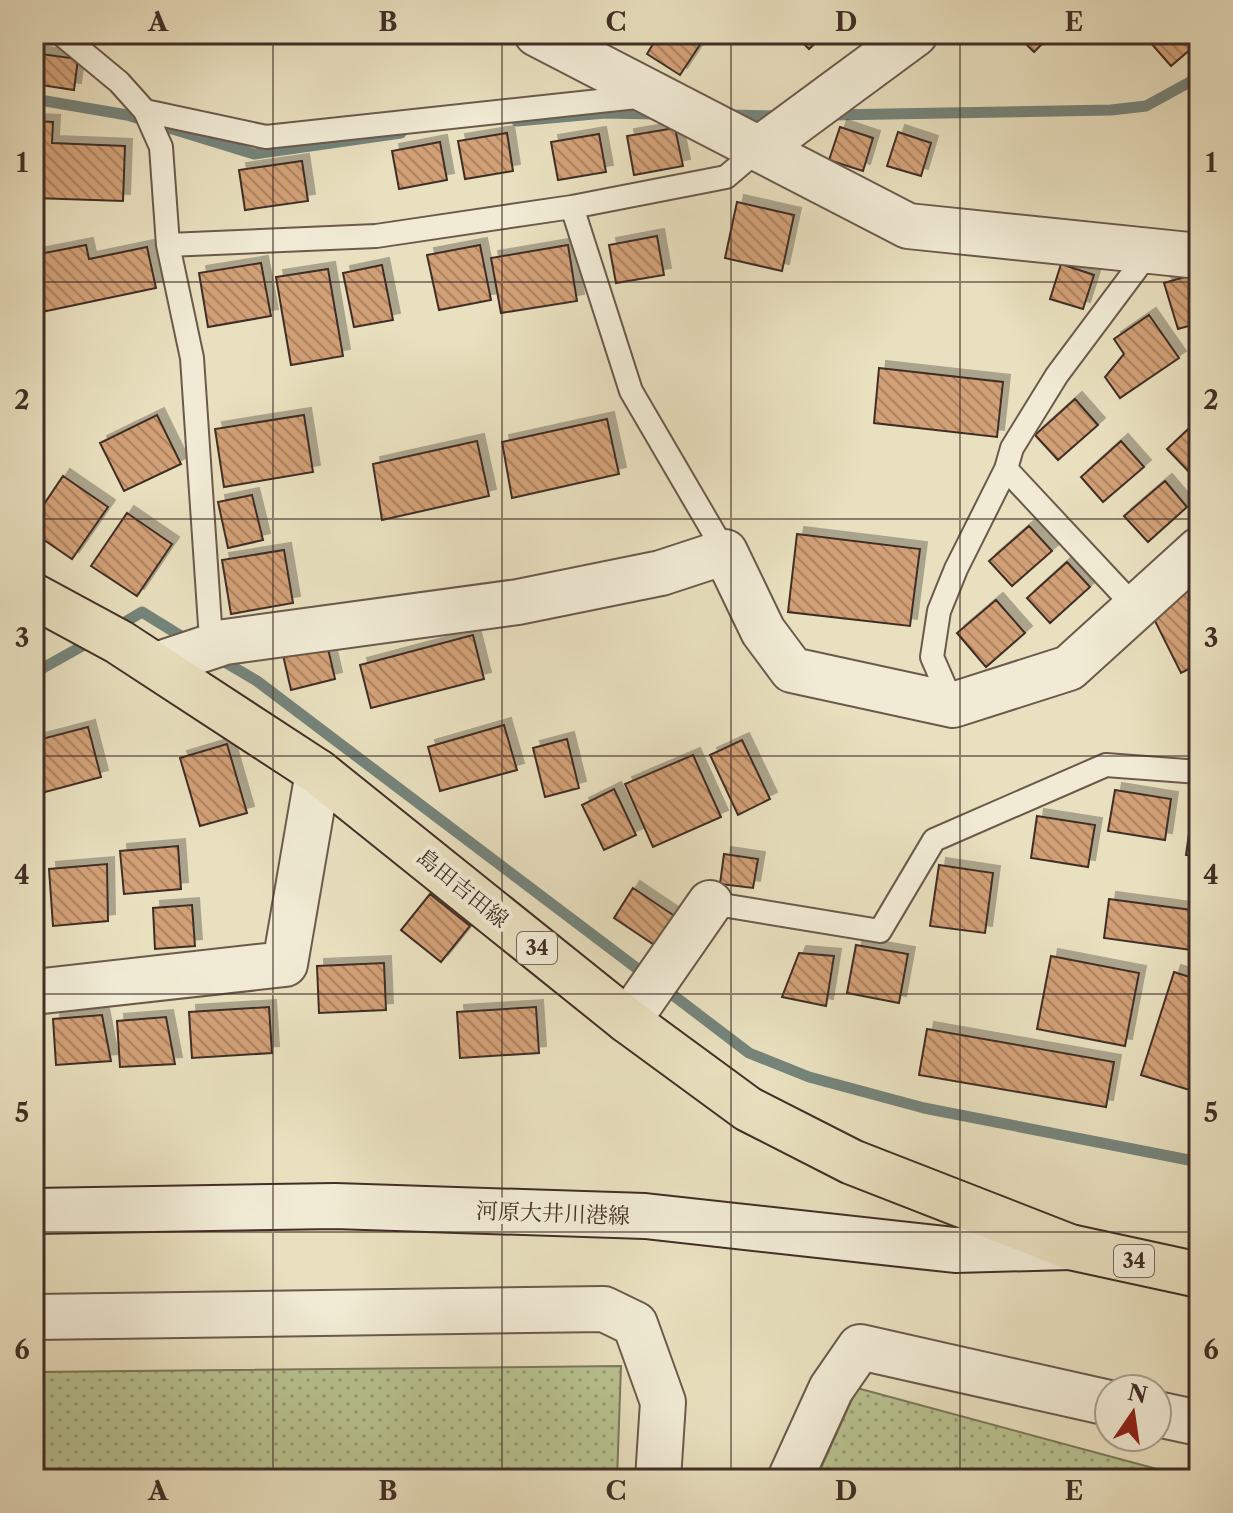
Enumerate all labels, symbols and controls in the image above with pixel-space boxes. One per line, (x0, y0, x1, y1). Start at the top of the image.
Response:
text: A (147, 6, 169, 38)
text: B (378, 6, 398, 38)
text: C (606, 6, 626, 38)
text: D (835, 6, 857, 38)
text: E (1065, 6, 1083, 38)
text: 1 (16, 147, 28, 179)
text: 1 (1205, 147, 1217, 179)
text: 2 (14, 384, 30, 416)
text: 2 (1203, 384, 1219, 416)
text: 3 (15, 622, 29, 654)
text: 3 (1204, 622, 1218, 654)
street label: 島田吉田線 (411, 843, 514, 933)
text: 4 (14, 859, 30, 891)
text: 4 (1203, 859, 1219, 891)
road number: 34 (517, 932, 557, 964)
text: 5 (15, 1097, 29, 1129)
text: 5 (1204, 1097, 1218, 1129)
street label: 河原大井川港線 (476, 1197, 630, 1230)
road number: 34 (1114, 1245, 1154, 1277)
text: 6 (14, 1334, 30, 1366)
text: 6 (1203, 1334, 1219, 1366)
north arrow (1093, 1373, 1173, 1453)
text: N (1125, 1379, 1150, 1409)
text: A (147, 1475, 169, 1507)
text: B (378, 1475, 398, 1507)
text: C (606, 1475, 626, 1507)
text: D (835, 1475, 857, 1507)
text: E (1065, 1475, 1083, 1507)

